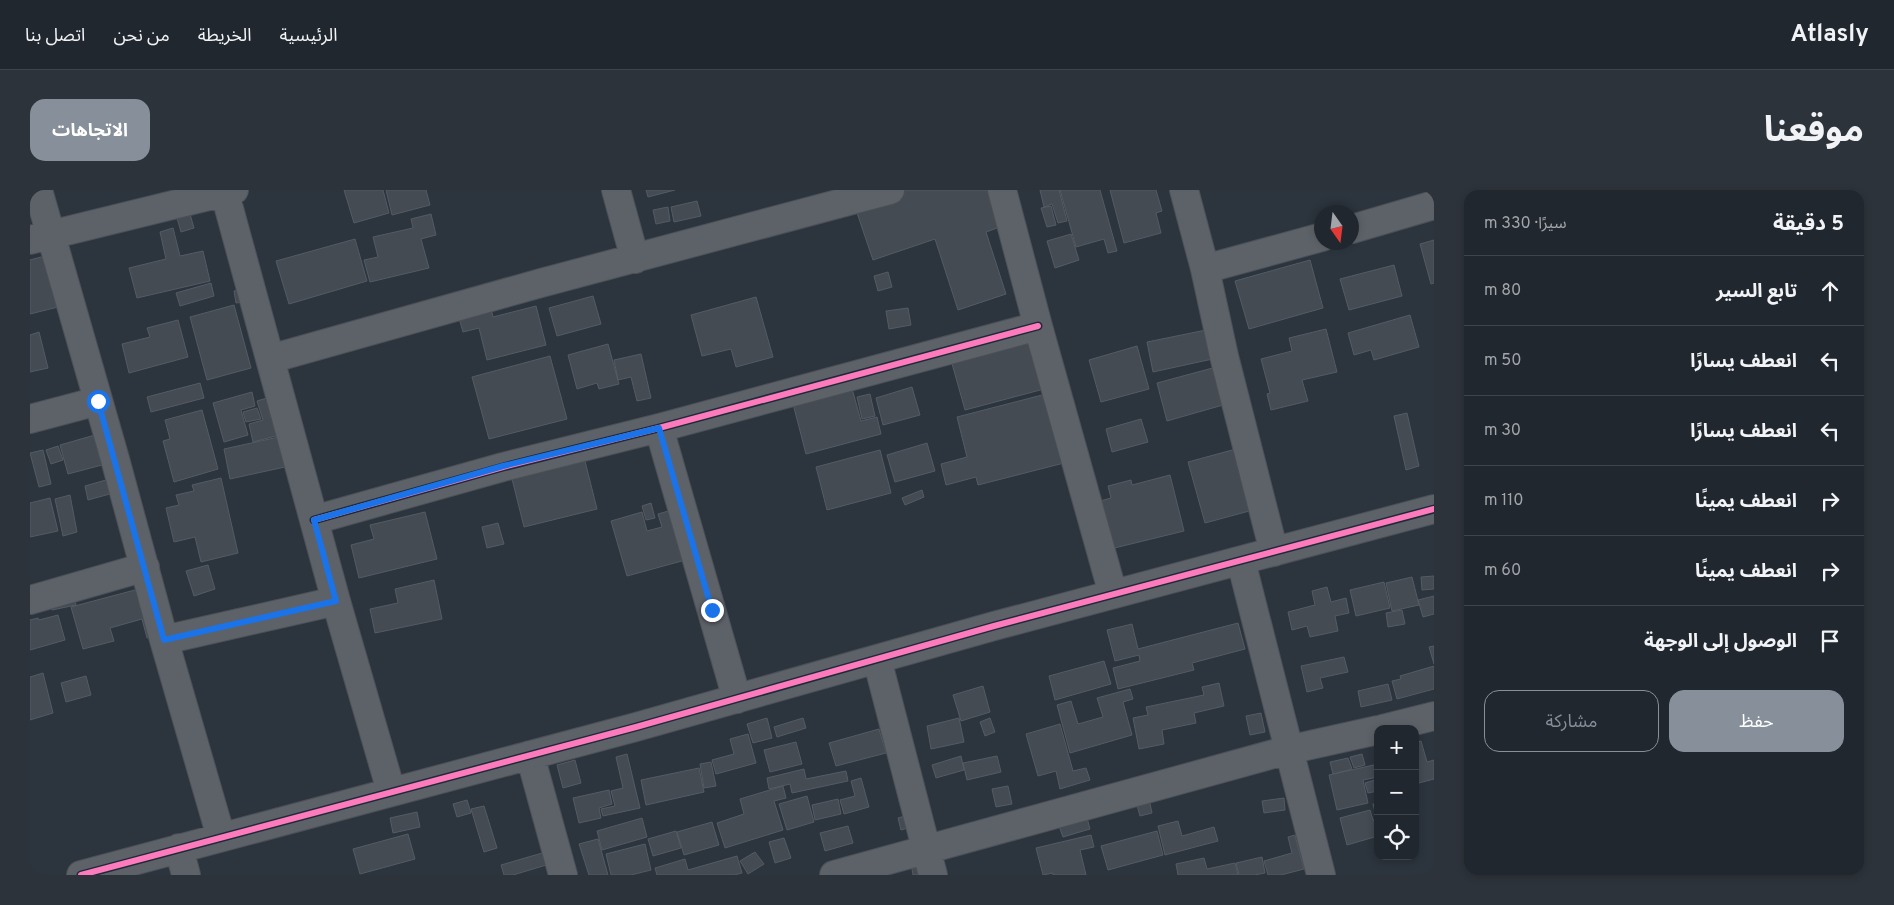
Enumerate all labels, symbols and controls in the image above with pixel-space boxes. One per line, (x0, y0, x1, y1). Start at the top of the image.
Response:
text: Atlasly (1790, 20, 1869, 50)
text: اتصل بنا (25, 25, 85, 48)
text: من نحن (113, 25, 170, 48)
text: الخريطة (198, 25, 252, 48)
text: الرئيسية (280, 25, 337, 48)
button: الاتجاهات (30, 99, 150, 161)
text: موقعنا (1764, 110, 1864, 154)
north arrow (1314, 205, 1359, 250)
text: 5 دقيقة (1773, 211, 1844, 238)
text: سيرًا · 330 m (1484, 214, 1567, 234)
icon: ahead (1816, 277, 1844, 305)
text: تابع السير (1716, 280, 1797, 304)
text: 80 m (1484, 281, 1521, 301)
icon: left (1816, 347, 1844, 375)
text: انعطف يسارًا (1690, 350, 1797, 374)
text: 50 m (1484, 351, 1522, 371)
route start (87, 390, 110, 413)
icon: left (1816, 417, 1844, 445)
text: انعطف يسارًا (1690, 420, 1797, 444)
text: 30 m (1484, 421, 1521, 441)
icon: right (1816, 487, 1844, 515)
text: انعطف يمينًا (1695, 490, 1797, 514)
text: 110 m (1484, 491, 1524, 511)
icon: right (1816, 557, 1844, 585)
text: انعطف يمينًا (1695, 560, 1797, 584)
text: 60 m (1484, 561, 1521, 581)
route end (701, 599, 724, 622)
icon: arrive (1816, 627, 1844, 655)
text: الوصول إلى الوجهة (1644, 630, 1797, 654)
button: مشاركة (1484, 690, 1659, 752)
button: حفظ (1669, 690, 1844, 752)
map controls (1374, 725, 1419, 860)
button: + (1374, 725, 1419, 770)
button: − (1374, 770, 1419, 815)
button: locate (1374, 815, 1419, 860)

